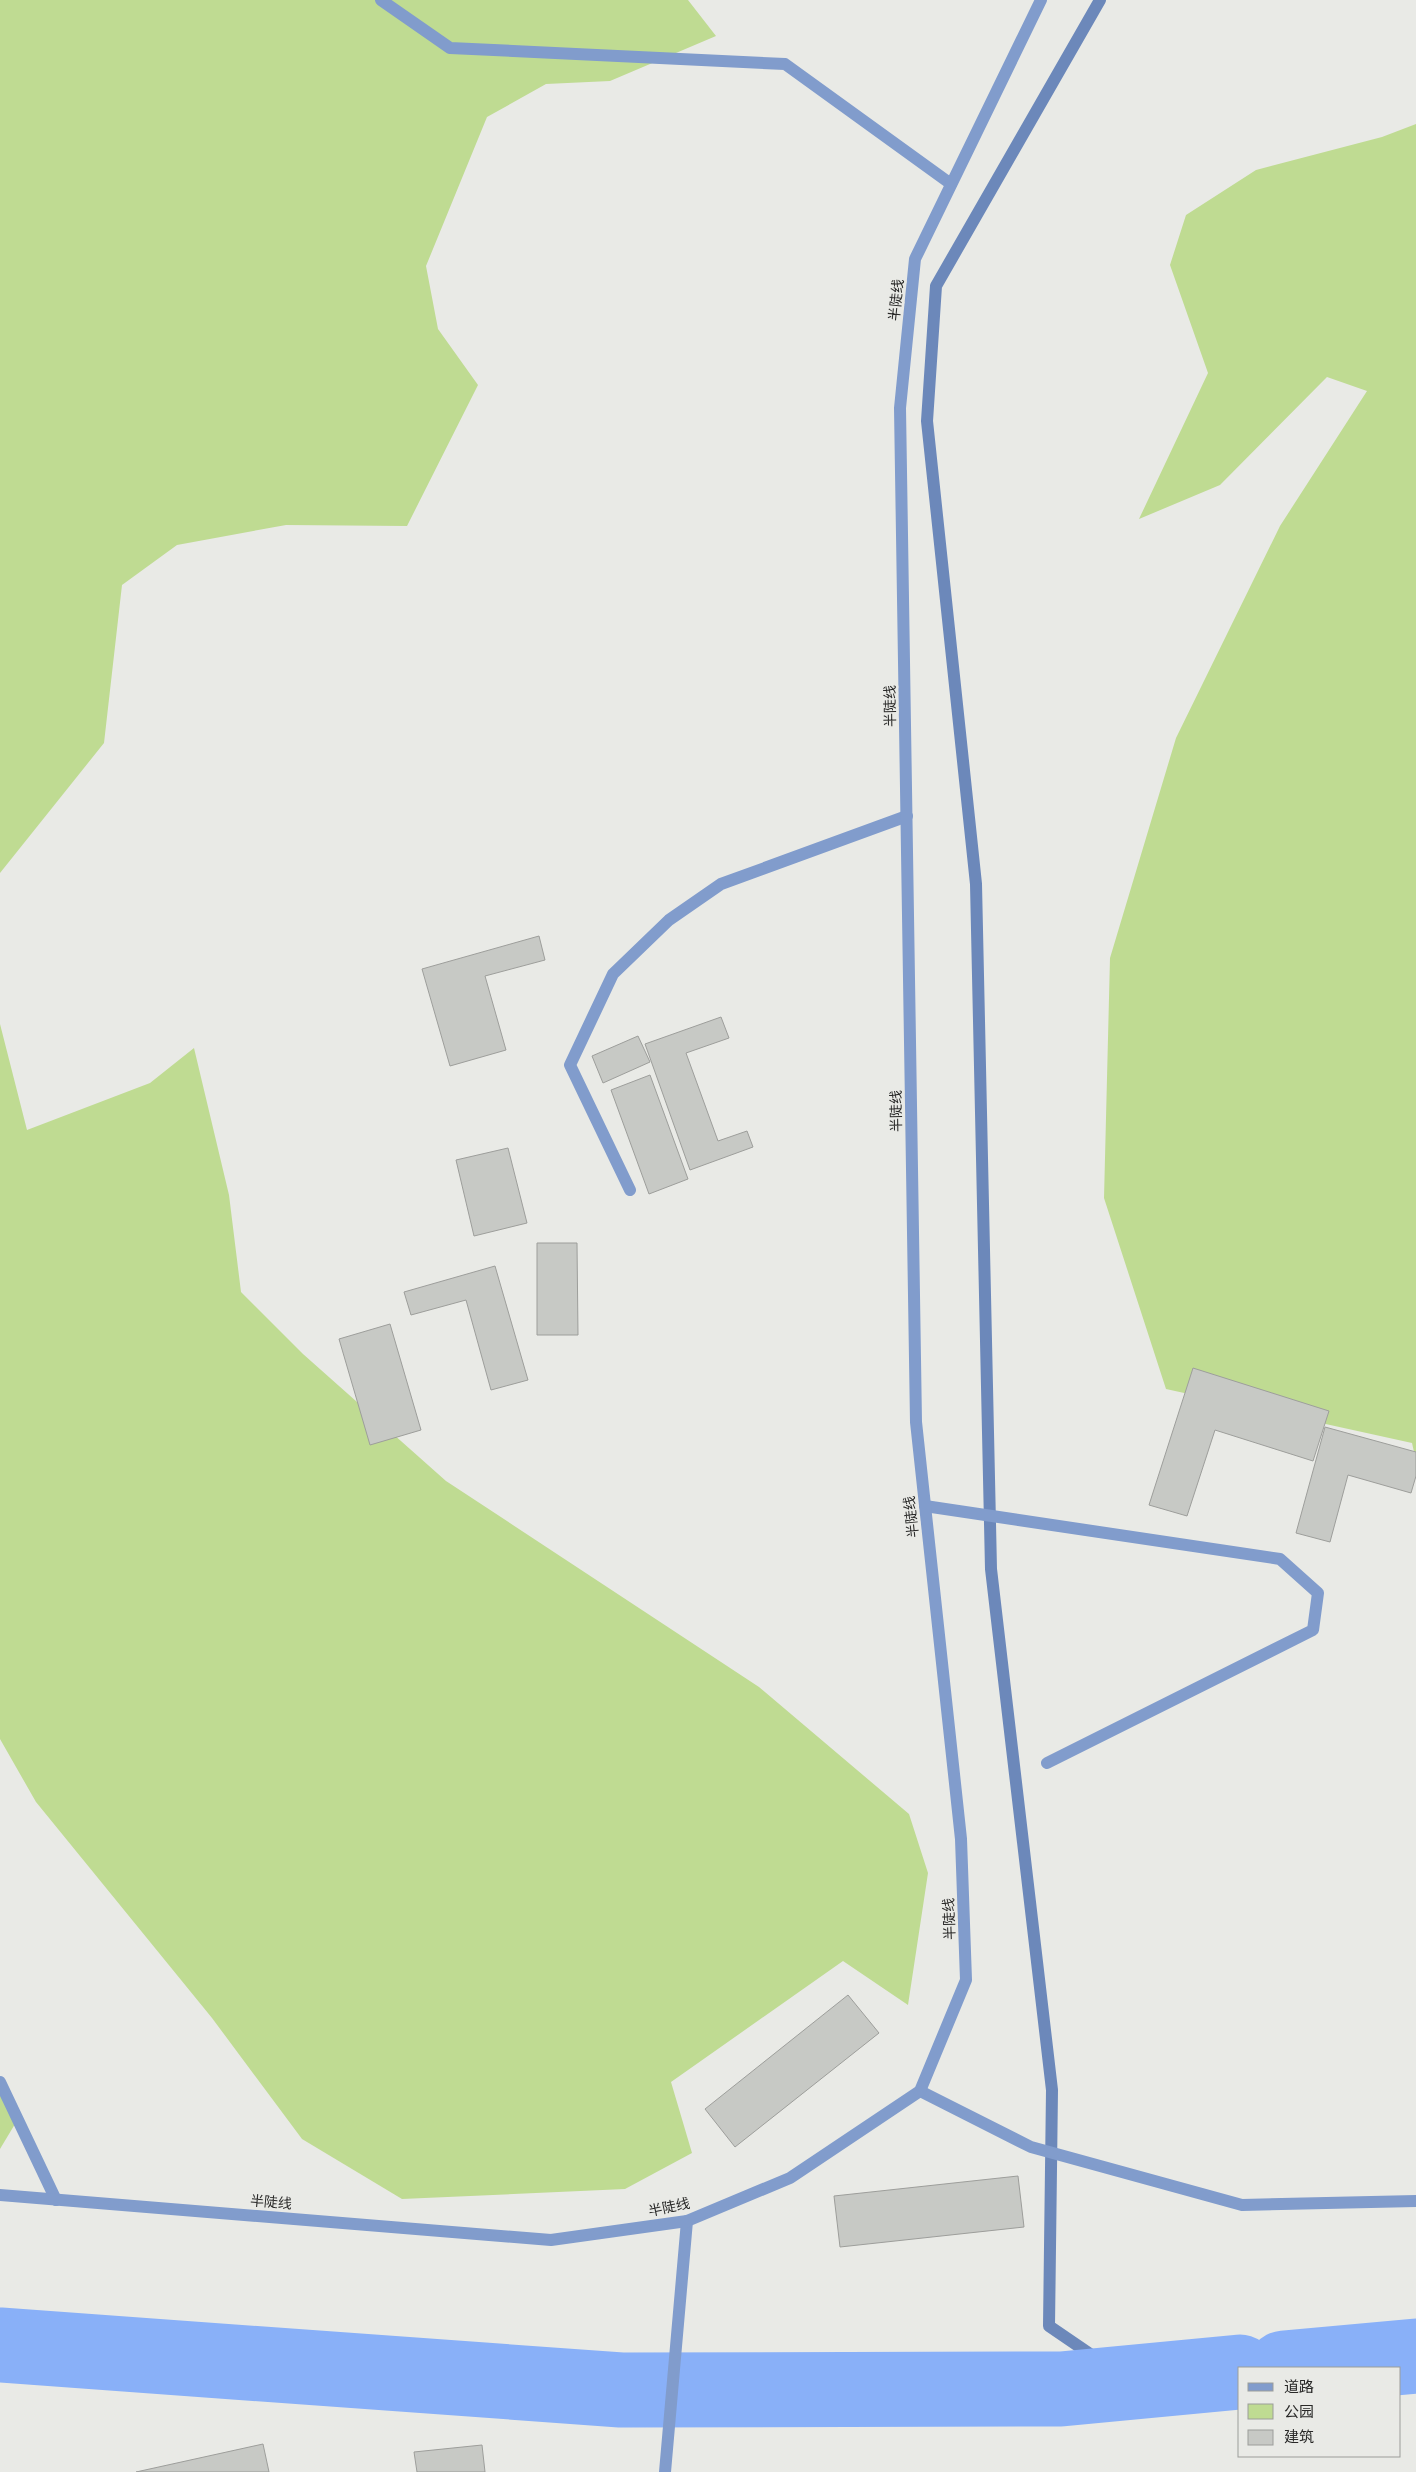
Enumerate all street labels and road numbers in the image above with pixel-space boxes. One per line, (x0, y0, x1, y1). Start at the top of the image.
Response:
street label: 半陡线 (886, 278, 906, 322)
street label: 半陡线 (882, 685, 898, 727)
street label: 半陡线 (888, 1090, 904, 1132)
street label: 半陡线 (901, 1495, 921, 1539)
street label: 半陡线 (940, 1898, 958, 1940)
street label: 半陡线 (249, 2192, 293, 2212)
street label: 半陡线 (647, 2195, 691, 2219)

